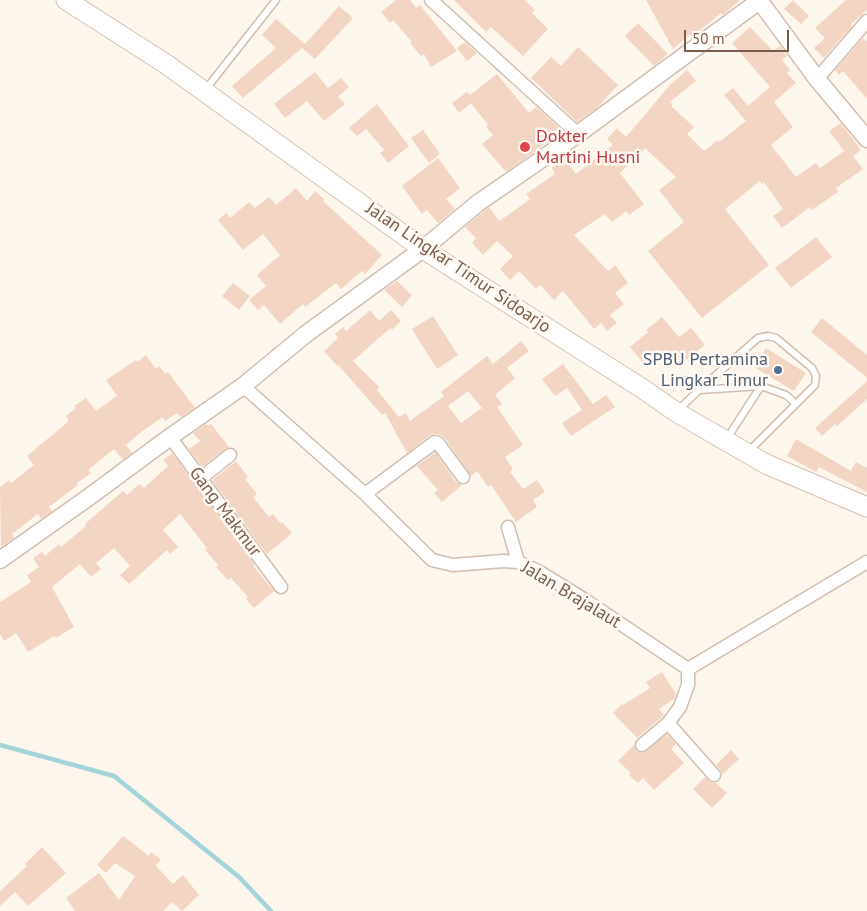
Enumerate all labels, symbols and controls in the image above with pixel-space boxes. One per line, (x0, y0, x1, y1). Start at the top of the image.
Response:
scale bar (687, 20, 792, 52)
text: 50 m (692, 29, 725, 48)
place label: Dokter Martini Husni (536, 126, 640, 168)
marker: Dokter Martini Husni (518, 140, 532, 154)
street label: Jalan Lingkar Timur Sidoarjo (361, 198, 555, 338)
place label: SPBU Pertamina Lingkar Timur (643, 349, 768, 392)
marker: SPBU Pertamina Lingkar Timur (772, 364, 784, 376)
street label: Gang Makmur (184, 463, 266, 561)
street label: Jalan Brajalaut (517, 557, 625, 633)

